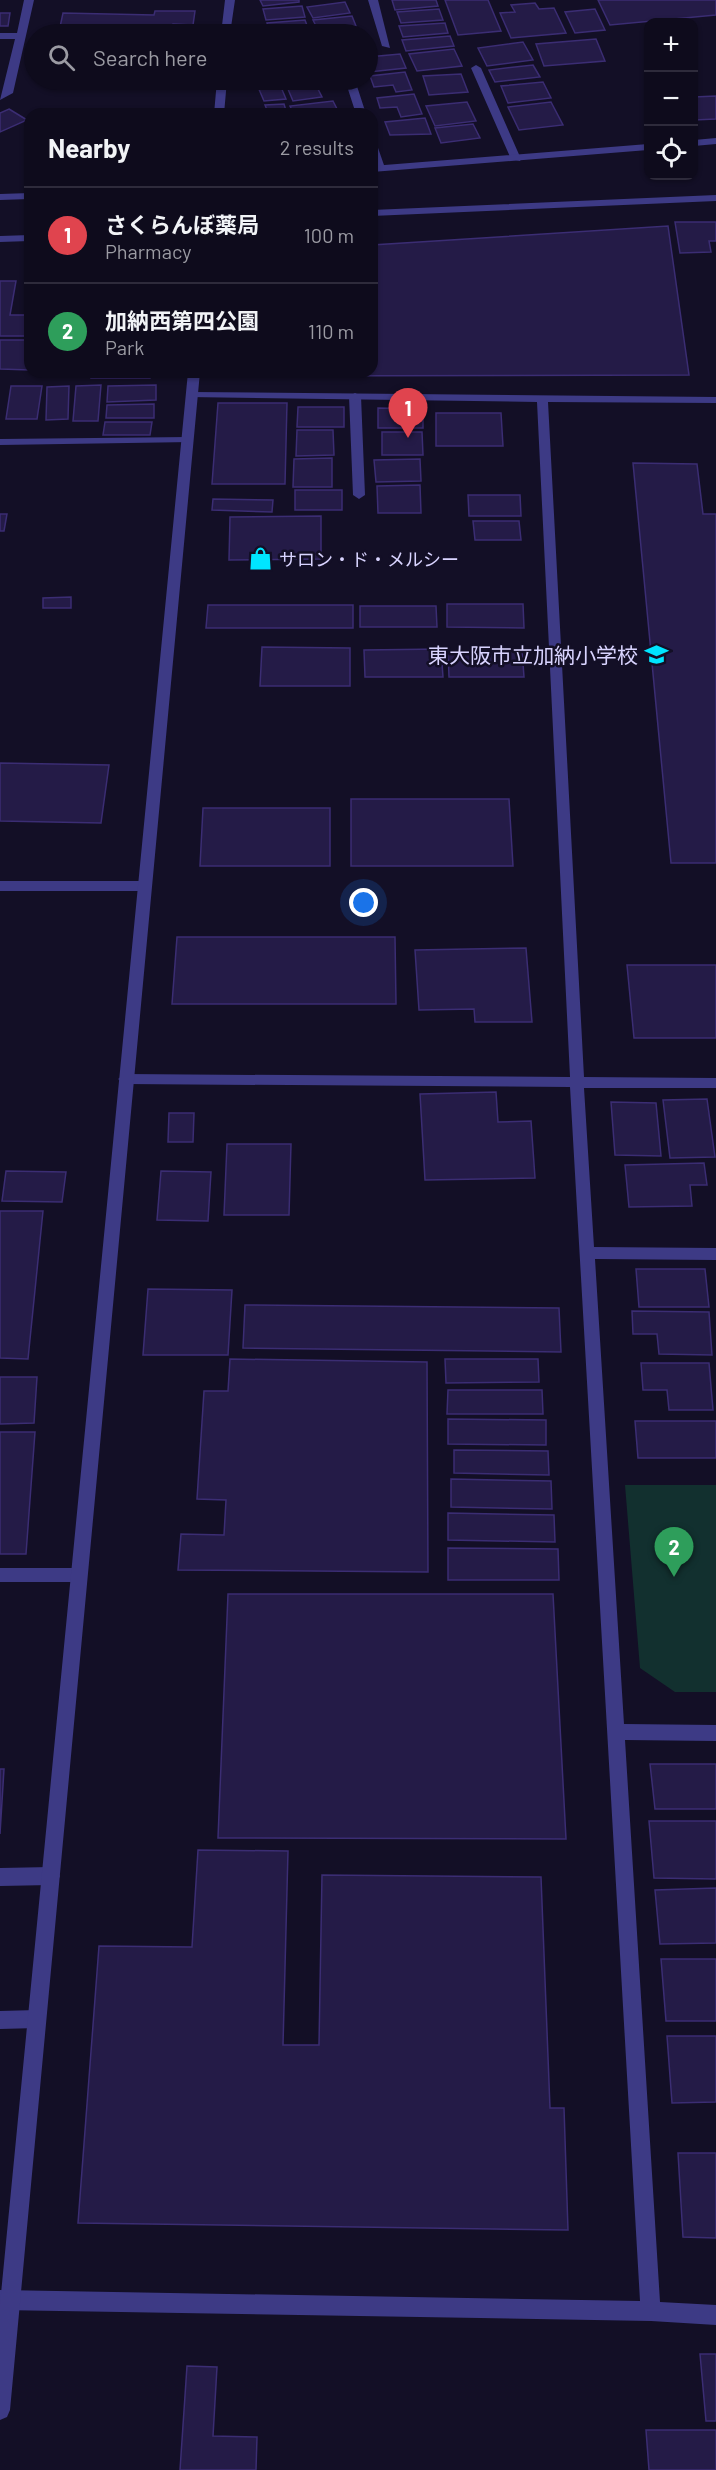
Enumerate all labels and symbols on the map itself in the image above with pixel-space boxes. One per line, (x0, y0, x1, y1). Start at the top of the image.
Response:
pin: 1 (388, 388, 428, 438)
shop icon: サロン・ド・メルシー (248, 546, 274, 572)
place label: サロン・ド・メルシー (279, 548, 459, 570)
school or university icon: 東大阪市立加納小学校 (643, 641, 669, 667)
place label: 東大阪市立加納小学校 (428, 642, 638, 667)
your location (349, 888, 378, 917)
pin: 2 (654, 1528, 694, 1577)

